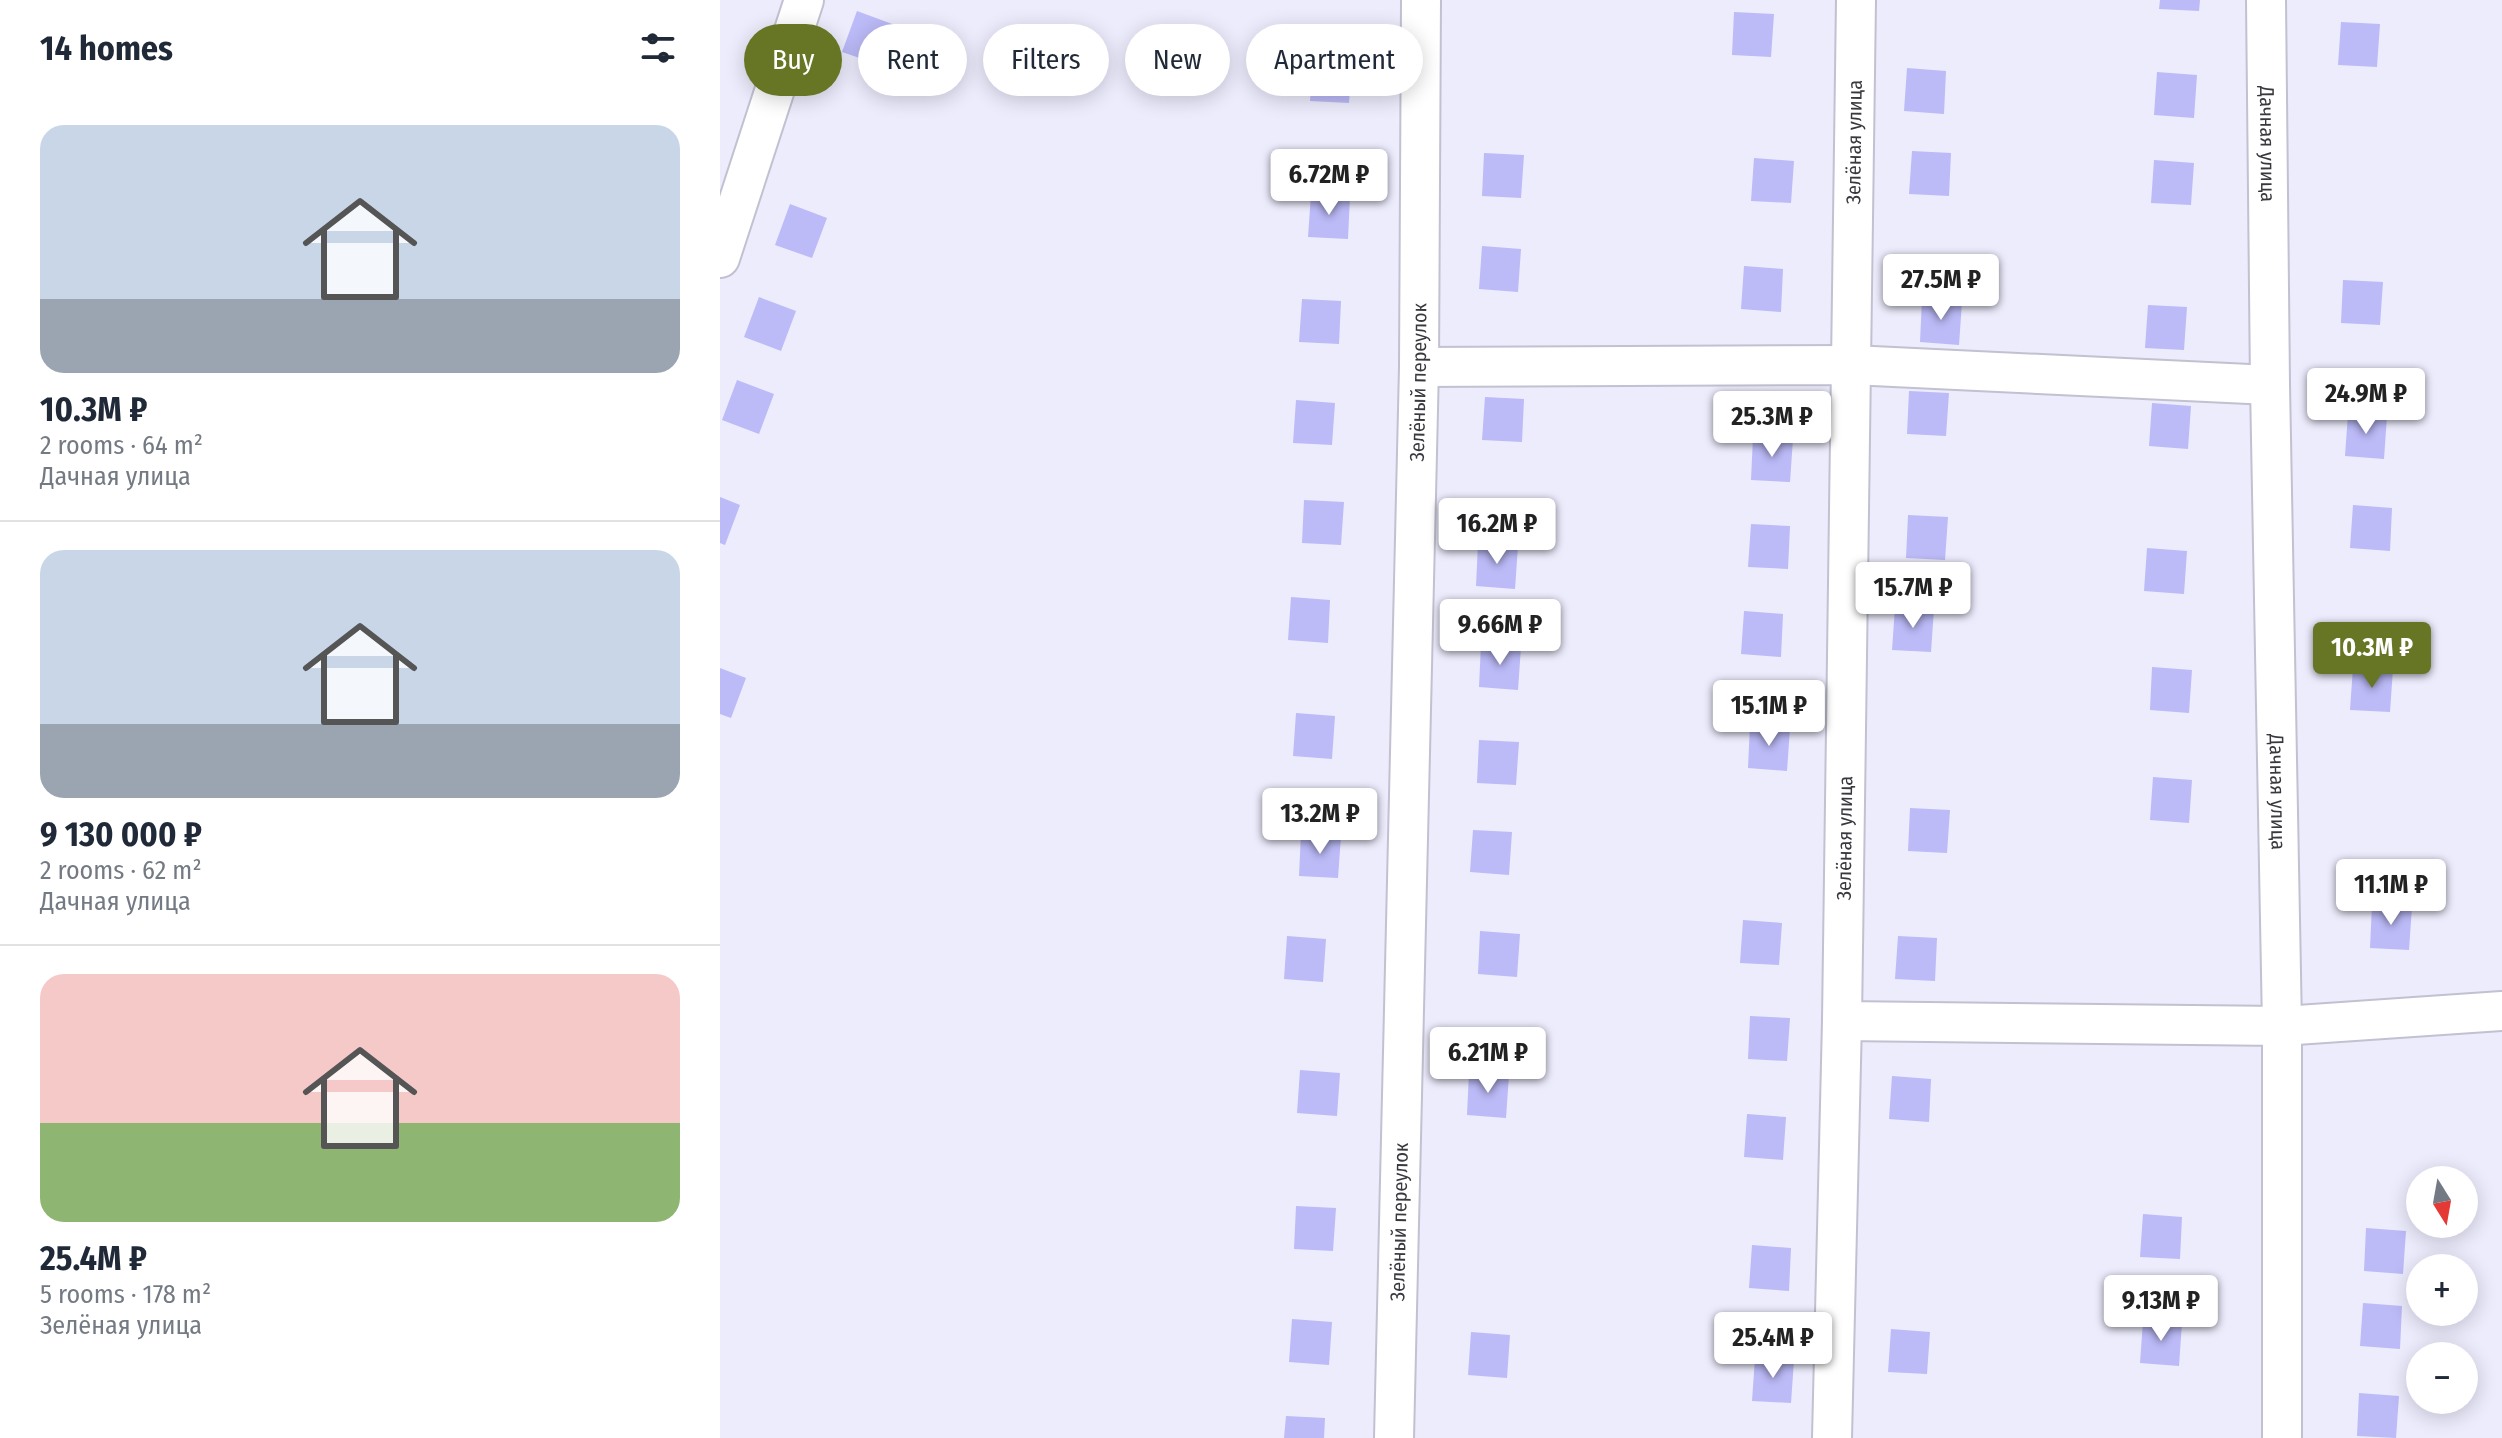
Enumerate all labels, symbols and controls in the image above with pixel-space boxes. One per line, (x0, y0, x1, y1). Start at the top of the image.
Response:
chip: Buy (744, 24, 842, 96)
chip: Rent (858, 24, 967, 96)
chip: Filters (983, 24, 1109, 96)
chip: New (1125, 24, 1230, 96)
chip: Apartment (1246, 24, 1423, 96)
icon: filters (636, 26, 680, 70)
text: 14 homes (40, 28, 173, 69)
street label: Зелёная улица (1841, 80, 1867, 205)
street label: Дачная улица (2255, 85, 2280, 202)
pin: 6.72M ₽ (1255, 149, 1403, 217)
text: 6.72M ₽ (1289, 159, 1369, 190)
icon: home (288, 177, 432, 321)
pin: 27.5M ₽ (1867, 254, 2015, 322)
text: 27.5M ₽ (1901, 264, 1981, 295)
street label: Зелёный переулок (1405, 302, 1431, 462)
pin: 24.9M ₽ (2292, 368, 2440, 436)
text: 24.9M ₽ (2325, 378, 2407, 409)
text: 10.3M ₽ (40, 389, 147, 430)
pin: 25.3M ₽ (1698, 391, 1846, 459)
text: 25.3M ₽ (1731, 401, 1813, 432)
text: 2 rooms · 64 m² (40, 430, 203, 461)
text: Дачная улица (40, 461, 191, 492)
pin: 16.2M ₽ (1423, 498, 1571, 566)
text: 16.2M ₽ (1457, 508, 1537, 539)
pin: 15.7M ₽ (1839, 562, 1987, 630)
text: 15.7M ₽ (1874, 572, 1953, 603)
pin: 9.66M ₽ (1426, 599, 1574, 667)
icon: home (288, 602, 432, 746)
text: 9.66M ₽ (1458, 609, 1542, 640)
pin: 10.3M ₽ (2298, 622, 2446, 690)
text: 10.3M ₽ (2331, 632, 2413, 663)
pin: 15.1M ₽ (1695, 680, 1843, 748)
text: 15.1M ₽ (1731, 690, 1807, 721)
street label: Дачная улица (2265, 733, 2291, 850)
street label: Зелёная улица (1832, 776, 1857, 901)
pin: 13.2M ₽ (1246, 788, 1394, 856)
text: 13.2M ₽ (1280, 798, 1360, 829)
text: 9 130 000 ₽ (40, 814, 202, 855)
text: 2 rooms · 62 m² (40, 855, 202, 886)
pin: 11.1M ₽ (2317, 859, 2465, 927)
text: 11.1M ₽ (2354, 869, 2428, 900)
text: Дачная улица (40, 886, 191, 917)
icon: home (288, 1026, 432, 1170)
pin: 6.21M ₽ (1414, 1027, 1562, 1095)
text: 6.21M ₽ (1448, 1037, 1528, 1068)
street label: Зелёный переулок (1385, 1142, 1413, 1302)
north arrow (2406, 1166, 2478, 1238)
map controls (2406, 1166, 2478, 1414)
text: 25.4M ₽ (40, 1238, 147, 1279)
button: + (2406, 1254, 2478, 1326)
pin: 9.13M ₽ (2087, 1275, 2235, 1343)
text: 5 rooms · 178 m² (40, 1279, 211, 1310)
text: 9.13M ₽ (2122, 1285, 2200, 1316)
text: Зелёная улица (40, 1310, 202, 1341)
pin: 25.4M ₽ (1699, 1312, 1847, 1380)
text: 25.4M ₽ (1732, 1322, 1814, 1353)
button: − (2406, 1342, 2478, 1414)

